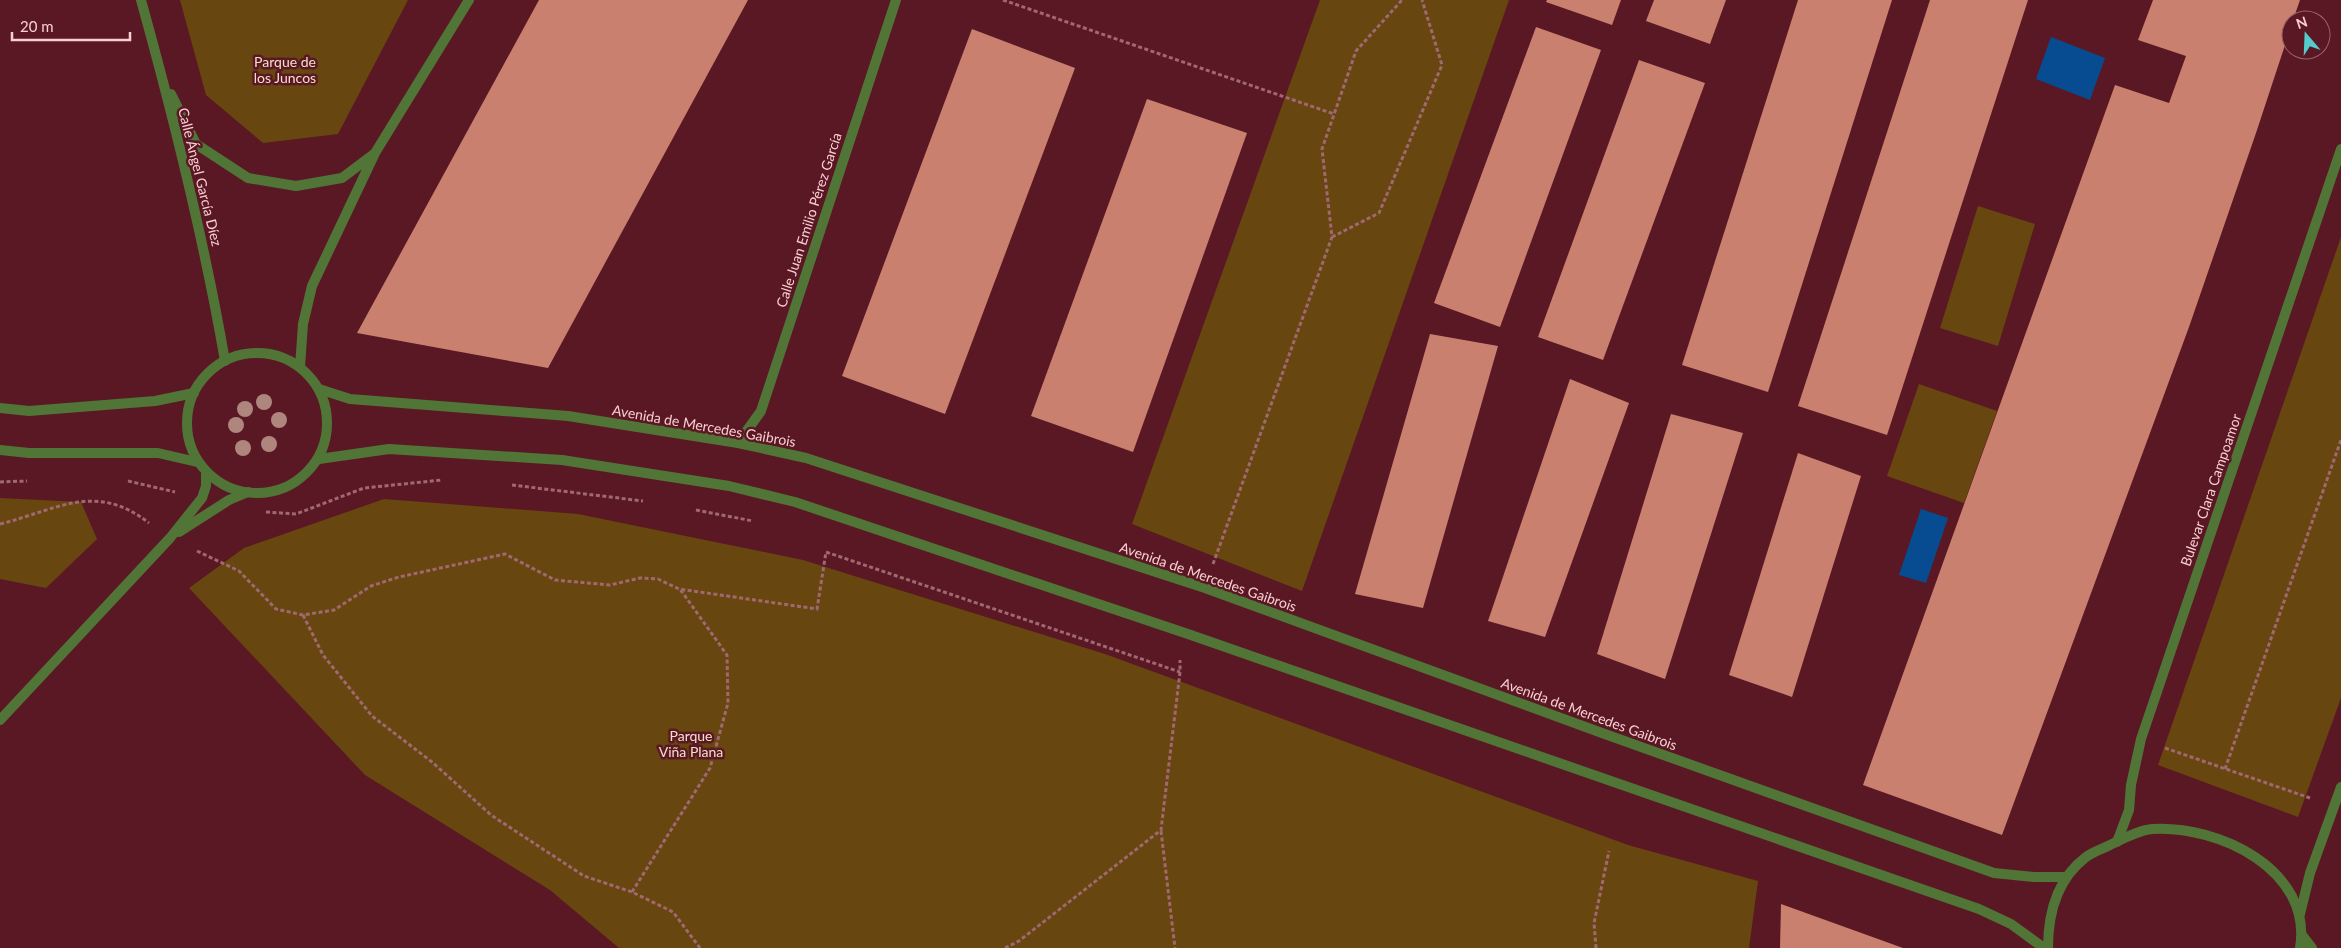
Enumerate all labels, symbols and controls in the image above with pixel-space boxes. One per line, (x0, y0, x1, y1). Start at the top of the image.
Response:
scale bar (12, 10, 130, 42)
north arrow (2281, 10, 2331, 60)
text: N (2294, 12, 2309, 32)
text: 20 m (20, 17, 54, 35)
park label: Parque de los Juncos (254, 53, 316, 86)
street label: Calle Ángel García Díez (175, 106, 226, 248)
street label: Calle Juan Emilio Pérez García (772, 130, 845, 309)
street label: Avenida de Mercedes Gaibrois (611, 401, 797, 450)
street label: Bulevar Clara Campoamor (2176, 411, 2245, 568)
street label: Avenida de Mercedes Gaibrois (1117, 538, 1299, 615)
street label: Avenida de Mercedes Gaibrois (1499, 674, 1679, 753)
park label: Parque Viña Plana (659, 727, 723, 760)

